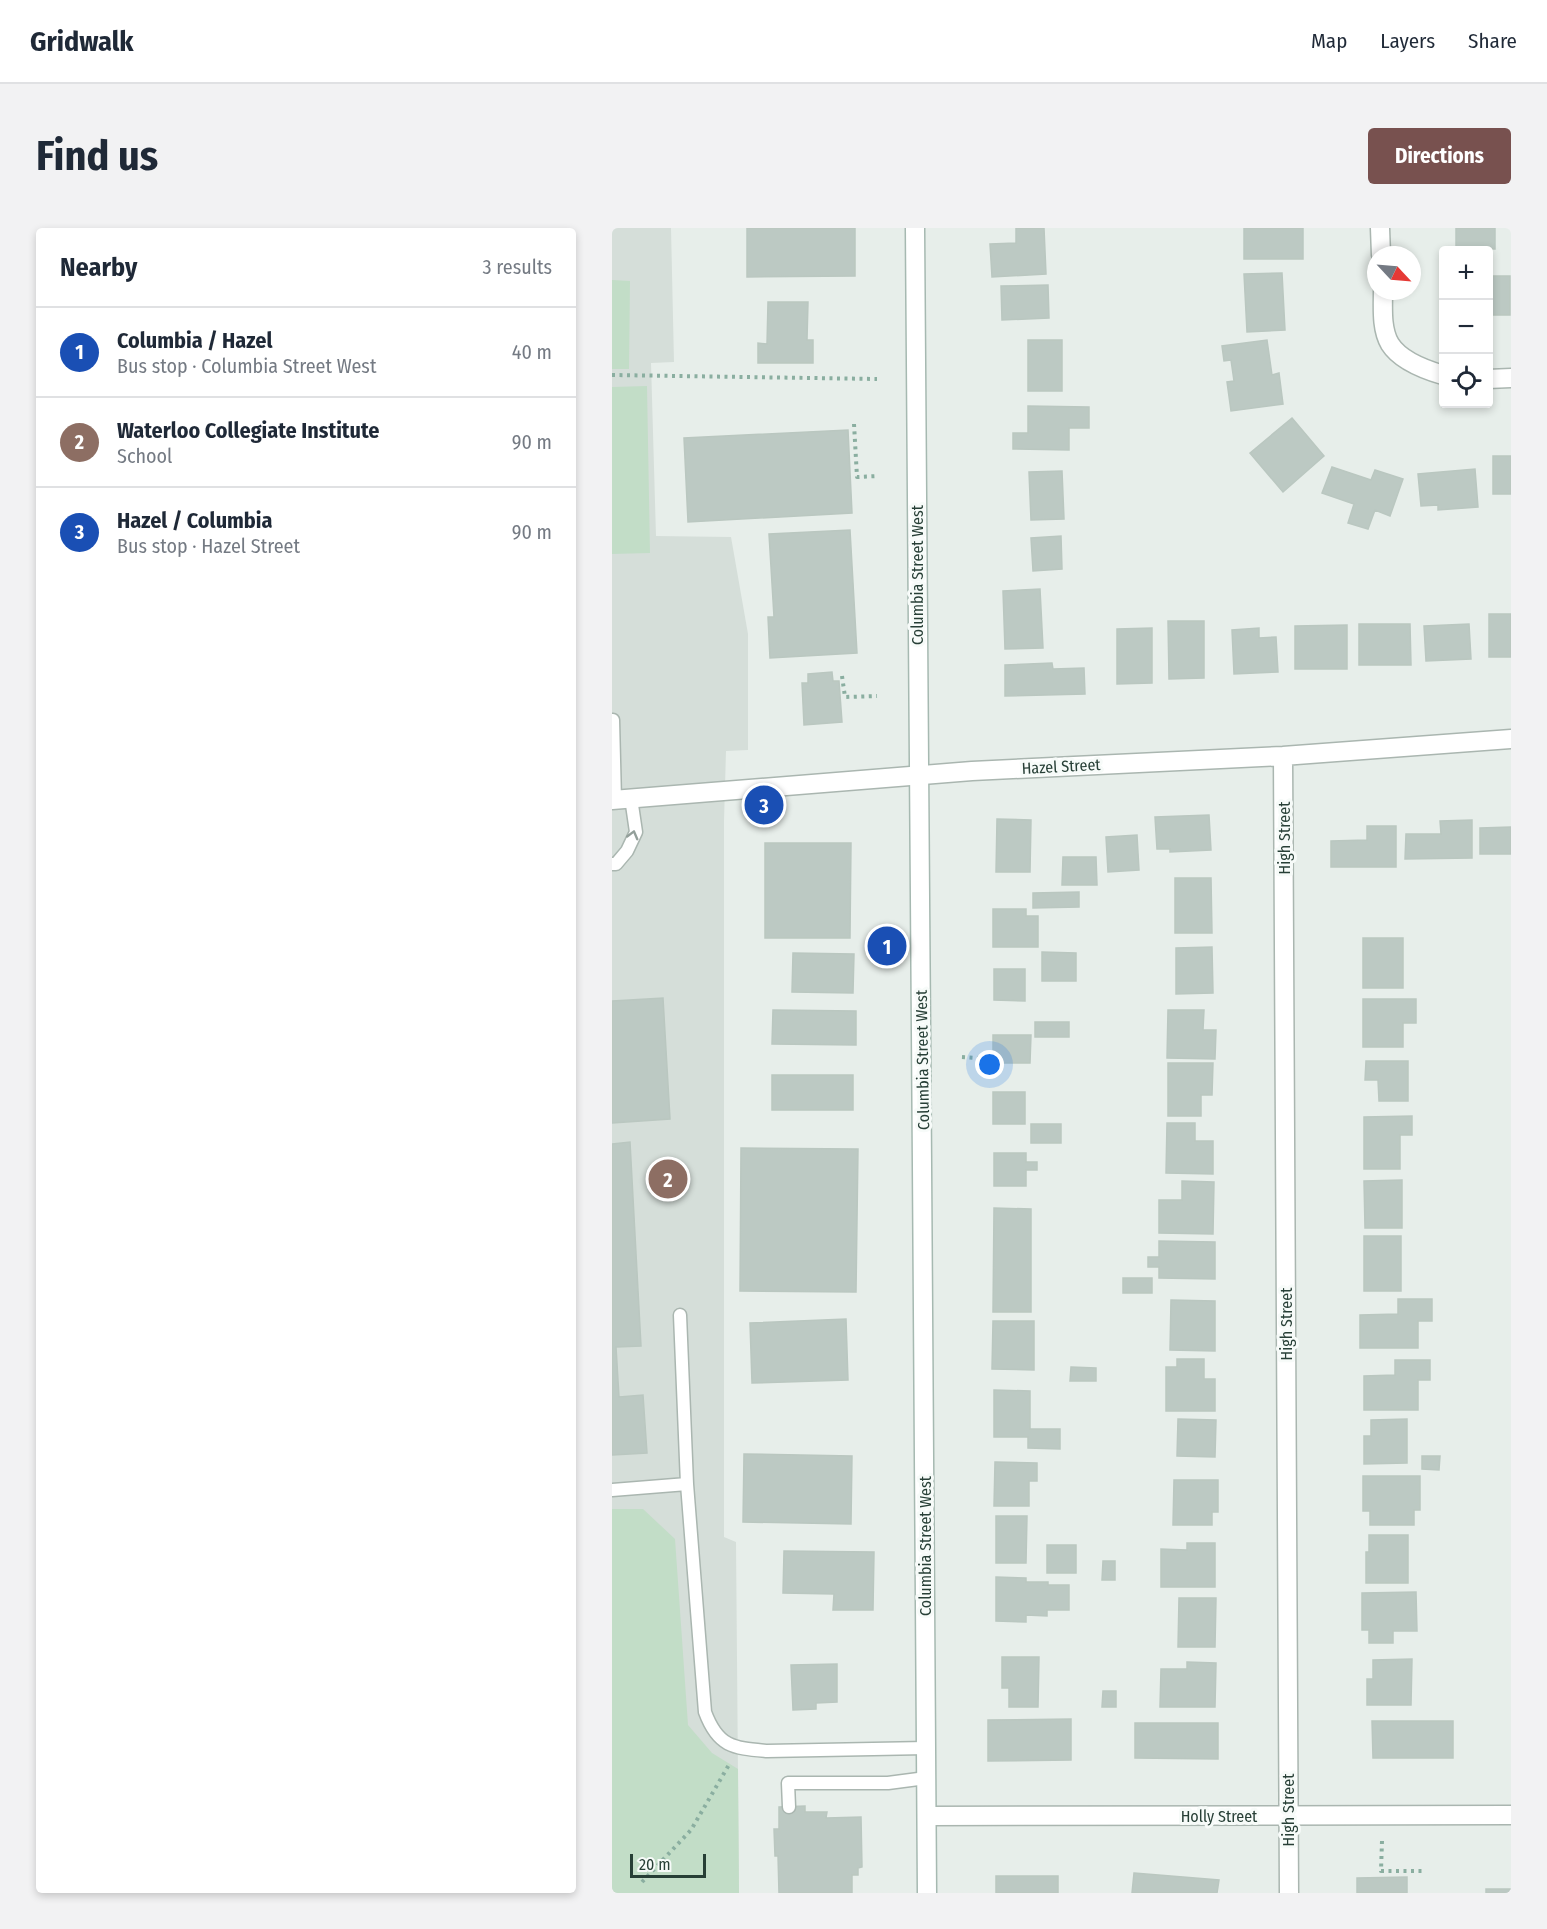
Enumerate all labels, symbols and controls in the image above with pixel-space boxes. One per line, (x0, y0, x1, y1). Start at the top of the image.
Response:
text: Gridwalk (30, 25, 134, 58)
text: Map (1311, 28, 1347, 54)
text: Layers (1380, 28, 1435, 54)
text: Share (1468, 28, 1517, 54)
button: Directions (1368, 128, 1511, 184)
text: Find us (36, 131, 158, 181)
north arrow (1367, 246, 1421, 300)
map controls (1439, 246, 1493, 408)
button: + (1439, 246, 1493, 300)
text: Nearby (60, 252, 137, 283)
text: 3 results (483, 255, 552, 279)
button: − (1439, 300, 1493, 354)
text: Columbia / Hazel (117, 327, 272, 354)
text: 1 (75, 340, 84, 364)
text: 40 m (512, 340, 552, 364)
text: Bus stop · Columbia Street West (117, 354, 376, 378)
button: locate (1439, 354, 1493, 408)
text: Waterloo Collegiate Institute (117, 417, 380, 444)
text: 2 (75, 430, 84, 454)
text: 90 m (512, 430, 552, 454)
text: School (117, 444, 172, 468)
street label: Columbia Street West (908, 504, 927, 645)
text: Hazel / Columbia (117, 507, 272, 534)
text: 3 (75, 520, 84, 544)
text: 90 m (512, 520, 552, 544)
text: Bus stop · Hazel Street (117, 534, 300, 558)
street label: Hazel Street (1021, 755, 1102, 778)
pin: 3 (744, 782, 784, 828)
street label: High Street (1275, 801, 1294, 874)
one-way arrow (625, 831, 638, 841)
pin: 1 (868, 924, 906, 968)
street label: Columbia Street West (912, 989, 933, 1130)
your location (975, 1050, 1004, 1079)
pin: 2 (648, 1156, 688, 1202)
street label: High Street (1277, 1287, 1296, 1360)
street label: Columbia Street West (916, 1475, 935, 1616)
street label: High Street (1279, 1773, 1298, 1846)
street label: Holly Street (1181, 1807, 1258, 1826)
scale bar (630, 1851, 706, 1878)
text: 20 m (639, 1855, 670, 1874)

